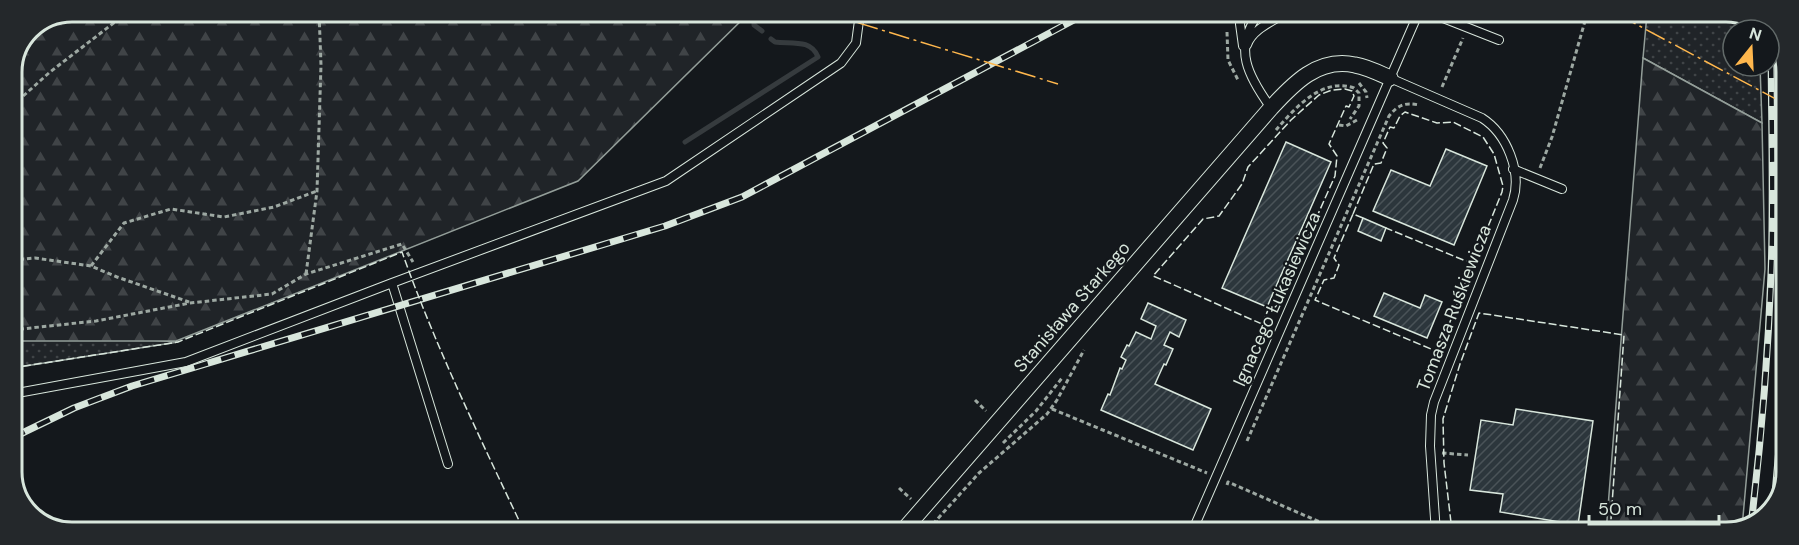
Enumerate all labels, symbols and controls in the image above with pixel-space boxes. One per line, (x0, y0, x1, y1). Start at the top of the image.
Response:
north arrow (1721, 18, 1781, 78)
text: N (1747, 22, 1764, 46)
street label: Ignacego Łukasiewicza (1228, 208, 1326, 390)
street label: Tomasza Ruśkiewicza (1411, 221, 1497, 395)
street label: Stanisława Starkego (1008, 236, 1136, 378)
scale bar (1589, 488, 1720, 526)
text: 50 m (1598, 497, 1642, 521)

